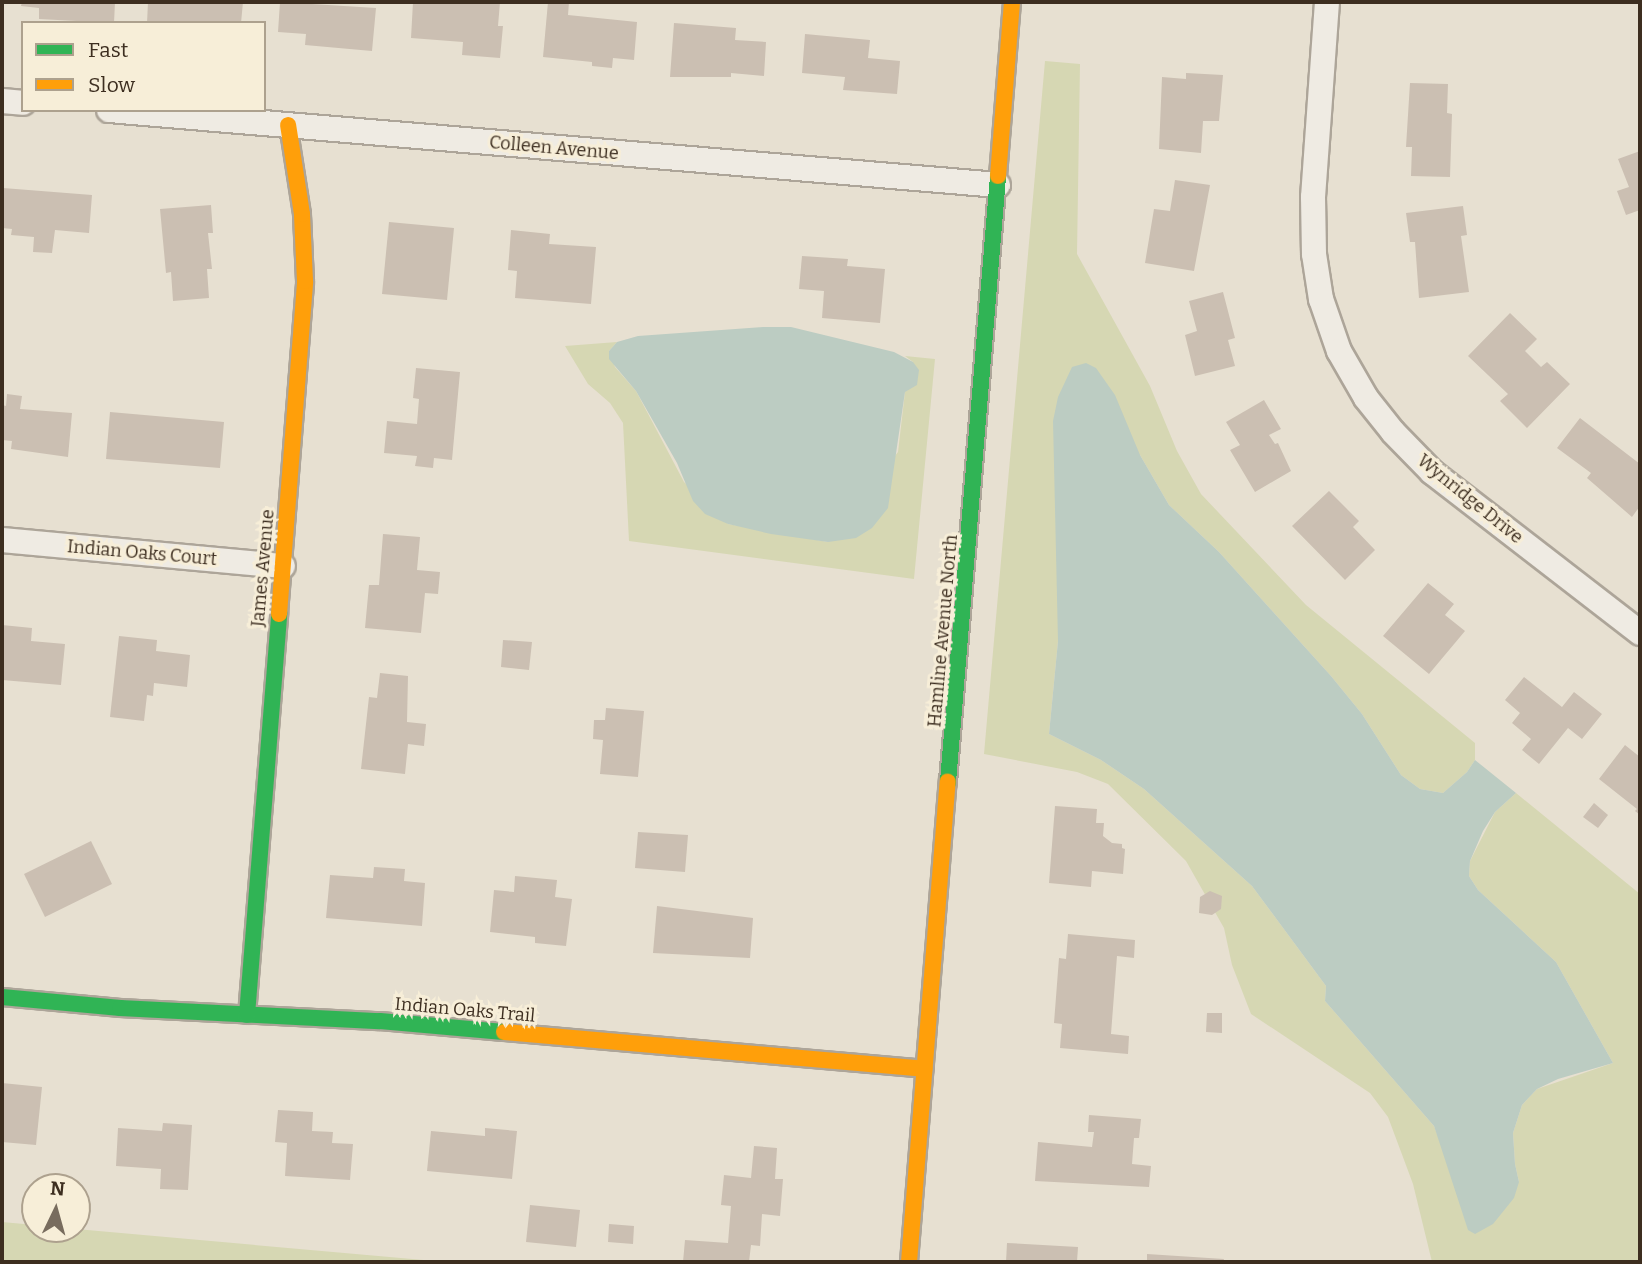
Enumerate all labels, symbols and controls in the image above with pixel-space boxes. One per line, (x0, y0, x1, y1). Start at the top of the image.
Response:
legend (21, 21, 266, 112)
text: Fast (88, 37, 128, 63)
text: Slow (88, 72, 135, 98)
street label: Colleen Avenue (488, 132, 620, 164)
street label: Wynridge Drive (1413, 450, 1527, 548)
street label: James Avenue (247, 508, 279, 628)
street label: Hamline Avenue North (924, 534, 962, 728)
street label: Indian Oaks Court (66, 536, 218, 570)
street label: Indian Oaks Trail (394, 993, 536, 1027)
north arrow (21, 1173, 91, 1243)
text: N (49, 1176, 66, 1201)

